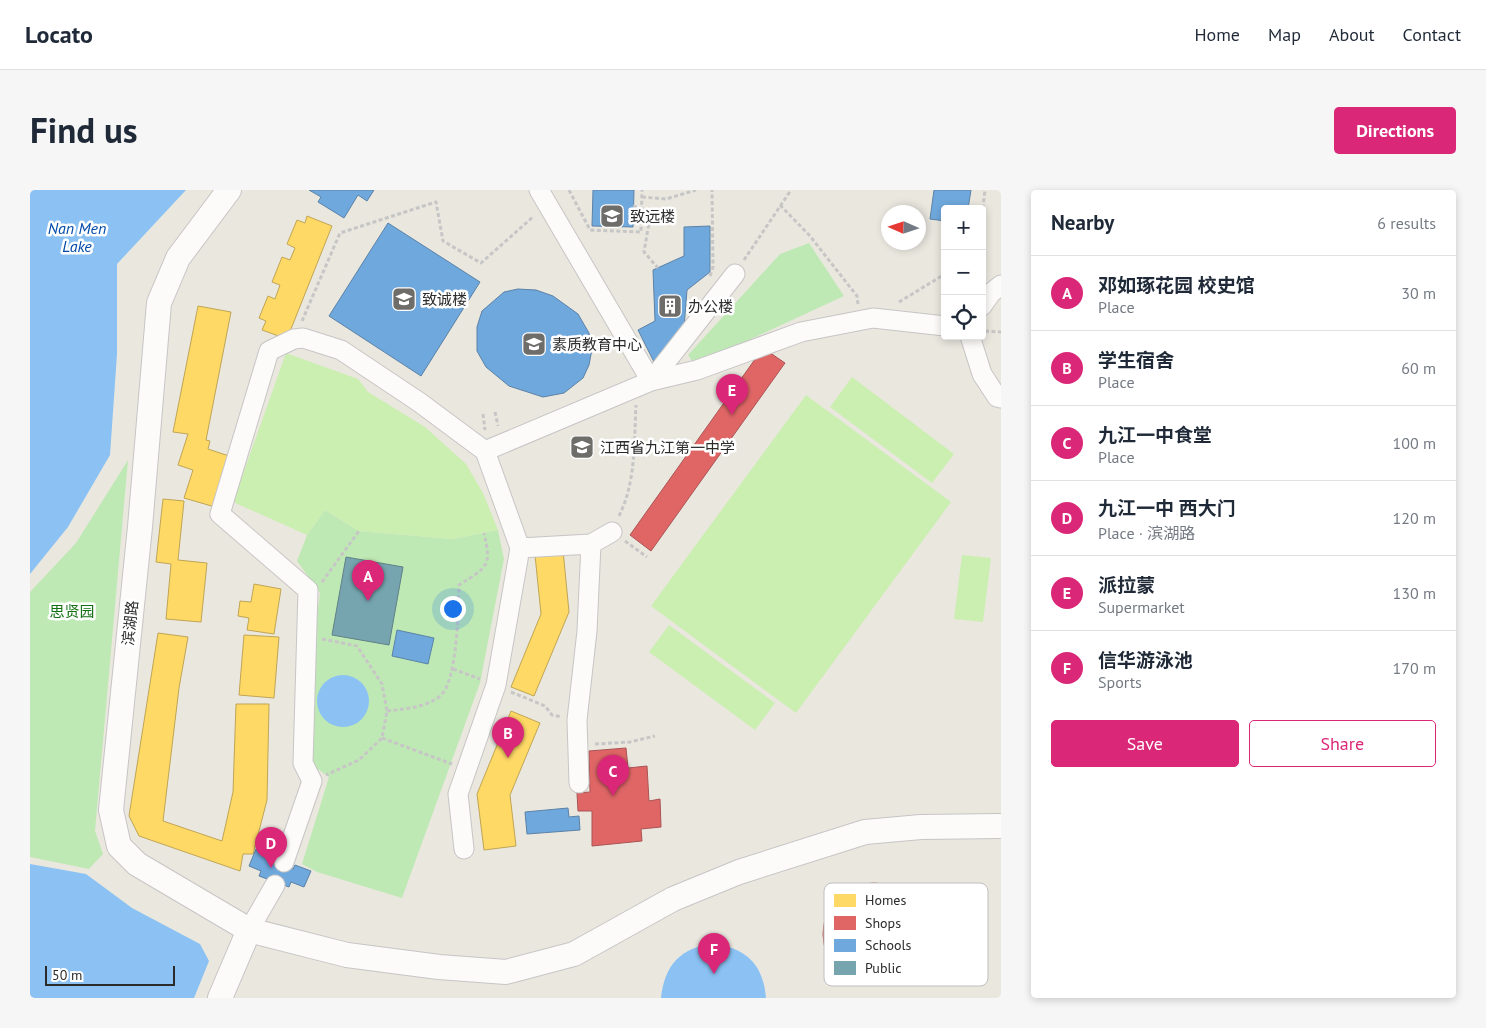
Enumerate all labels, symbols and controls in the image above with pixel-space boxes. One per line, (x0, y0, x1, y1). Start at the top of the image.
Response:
text: Locato (25, 19, 93, 50)
text: Home (1194, 23, 1240, 46)
text: Map (1268, 23, 1301, 46)
text: About (1329, 23, 1375, 46)
text: Contact (1403, 23, 1461, 46)
text: Find us (30, 107, 138, 153)
button: Directions (1334, 107, 1456, 154)
school or university icon: 致远楼 (599, 203, 625, 229)
north arrow (881, 205, 926, 250)
map controls (941, 205, 986, 340)
button: + (941, 205, 986, 250)
place label: 致远楼 (630, 207, 675, 226)
text: Nearby (1051, 209, 1114, 236)
text: 6 results (1377, 213, 1436, 233)
water label: Nan Men Lake (48, 218, 106, 256)
button: − (941, 250, 986, 295)
text: 邓如琢花园 校史馆 (1098, 273, 1255, 297)
text: A (1062, 283, 1072, 303)
text: 30 m (1401, 283, 1436, 303)
school or university icon: 致诚楼 (391, 286, 417, 312)
place label: 致诚楼 (422, 290, 467, 309)
building icon: 办公楼 (657, 293, 683, 319)
button: locate (941, 295, 986, 340)
place label: 办公楼 (688, 297, 733, 316)
text: Place (1098, 297, 1135, 317)
school or university icon: 素质教育中心 (521, 331, 547, 357)
place label: 素质教育中心 (552, 335, 642, 354)
text: 学生宿舍 (1098, 348, 1174, 372)
text: B (1062, 358, 1072, 378)
text: 60 m (1401, 358, 1436, 378)
text: Place (1098, 372, 1135, 392)
pin: E (716, 374, 748, 415)
text: 九江一中食堂 (1098, 423, 1212, 447)
text: C (1063, 433, 1071, 453)
text: 100 m (1393, 433, 1436, 453)
school or university icon: 江西省九江第一中学 (569, 434, 595, 460)
place label: 江西省九江第一中学 (600, 438, 735, 457)
text: Place (1098, 447, 1135, 467)
text: 九江一中 西大门 (1098, 496, 1236, 520)
text: D (1062, 508, 1072, 528)
text: 120 m (1393, 508, 1436, 528)
text: Place · 滨湖路 (1098, 523, 1195, 543)
pin: A (352, 560, 384, 601)
text: 派拉蒙 (1098, 573, 1155, 597)
text: E (1063, 583, 1071, 603)
text: 130 m (1393, 583, 1436, 603)
your location (440, 596, 466, 622)
text: Supermarket (1098, 597, 1185, 617)
street label: 滨湖路 (118, 600, 142, 646)
park label: 思贤园 (49, 602, 95, 621)
text: 信华游泳池 (1098, 648, 1193, 672)
text: F (1063, 658, 1071, 678)
text: 170 m (1393, 658, 1436, 678)
text: Sports (1098, 672, 1142, 692)
pin: B (492, 717, 524, 758)
button: Save (1051, 720, 1239, 767)
button: Share (1249, 720, 1436, 767)
pin: C (597, 755, 629, 796)
pin: D (255, 827, 287, 868)
legend (824, 883, 988, 986)
text: Homes (865, 891, 906, 909)
text: Shops (865, 914, 901, 932)
pin: F (698, 933, 730, 974)
text: Schools (865, 936, 912, 954)
text: Public (865, 959, 902, 977)
scale bar (45, 963, 175, 986)
text: 50 m (52, 966, 82, 984)

